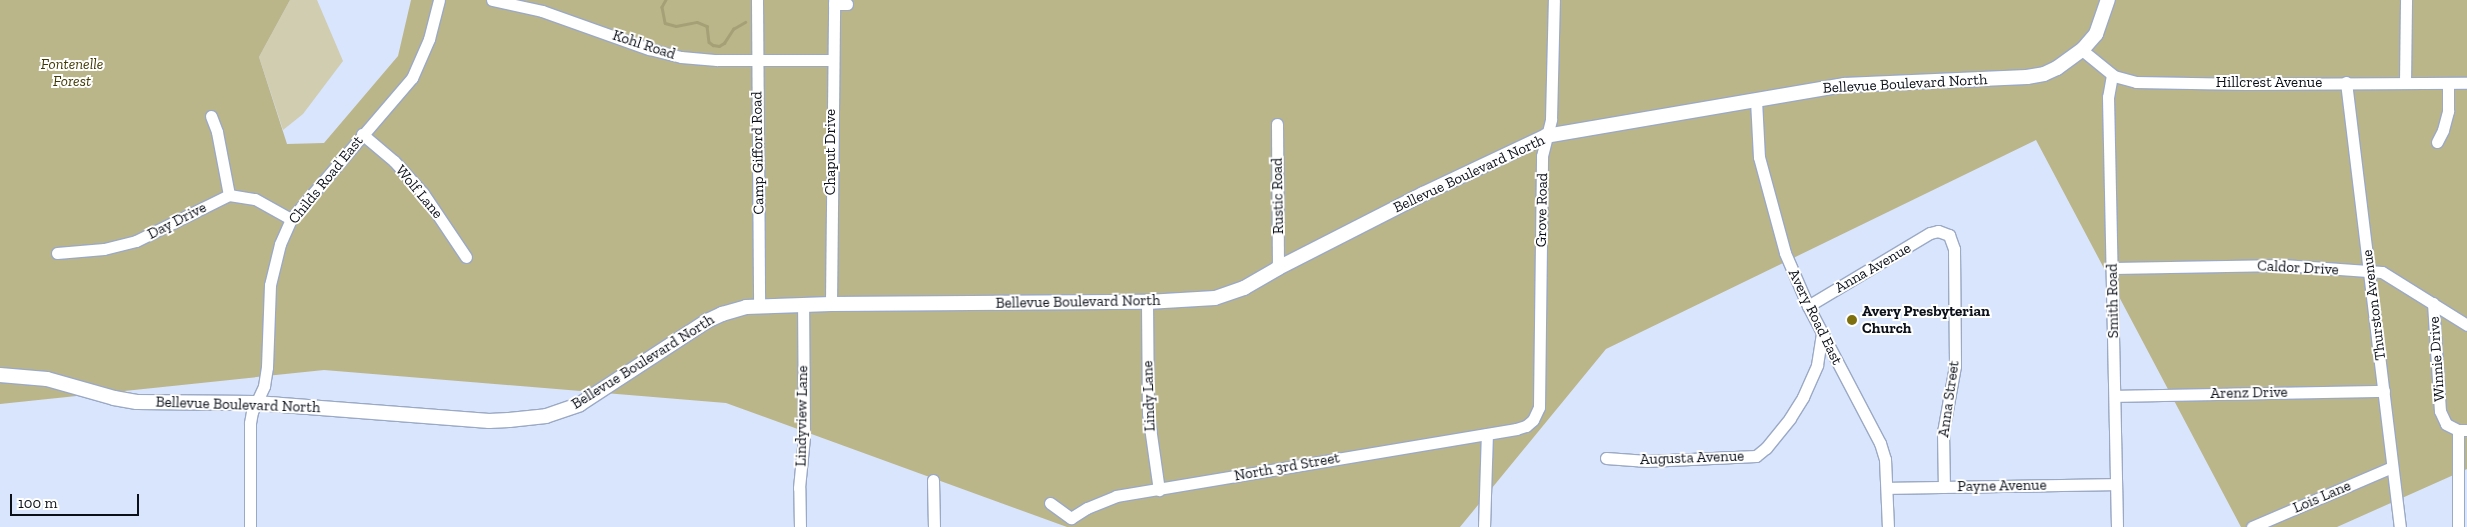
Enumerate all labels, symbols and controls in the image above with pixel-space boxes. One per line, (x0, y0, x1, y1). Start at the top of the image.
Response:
street label: Kohl Road (610, 26, 678, 64)
park label: Fontenelle Forest (41, 55, 103, 90)
street label: Bellevue Boulevard North (1822, 71, 1988, 97)
street label: Hillcrest Avenue (2216, 74, 2322, 92)
street label: Camp Gifford Road (748, 91, 768, 215)
street label: Chaput Drive (822, 109, 840, 195)
street label: Bellevue Boulevard North (1391, 131, 1547, 217)
street label: Childs Road East (285, 132, 367, 228)
street label: Rustic Road (1268, 158, 1288, 234)
street label: Wolf Lane (391, 162, 447, 222)
street label: Grove Road (1532, 173, 1552, 247)
street label: Day Drive (144, 198, 210, 244)
street label: Anna Avenue (1832, 239, 1914, 297)
street label: Thurston Avenue (2358, 248, 2390, 362)
street label: Caldor Drive (2257, 257, 2339, 279)
street label: Smith Road (2103, 263, 2123, 339)
street label: Avery Road East (1784, 266, 1846, 368)
street label: Bellevue Boulevard North (995, 292, 1161, 312)
place label: Avery Presbyterian Church (1862, 302, 1990, 337)
street label: Bellevue Boulevard North (568, 311, 718, 413)
marker: Avery Presbyterian Church (1846, 314, 1858, 326)
street label: Winnie Drive (2425, 316, 2449, 402)
street label: Lindy Lane (1139, 360, 1159, 432)
street label: Anna Street (1935, 360, 1963, 438)
street label: Lindyview Lane (792, 365, 812, 467)
street label: Arenz Drive (2210, 383, 2288, 403)
street label: Bellevue Boulevard North (155, 393, 321, 417)
street label: Augusta Avenue (1639, 447, 1745, 469)
street label: North 3rd Street (1233, 449, 1341, 485)
street label: Payne Avenue (1957, 476, 2047, 496)
street label: Lois Lane (2290, 477, 2354, 517)
scale bar (12, 484, 141, 516)
text: 100 m (18, 494, 57, 512)

